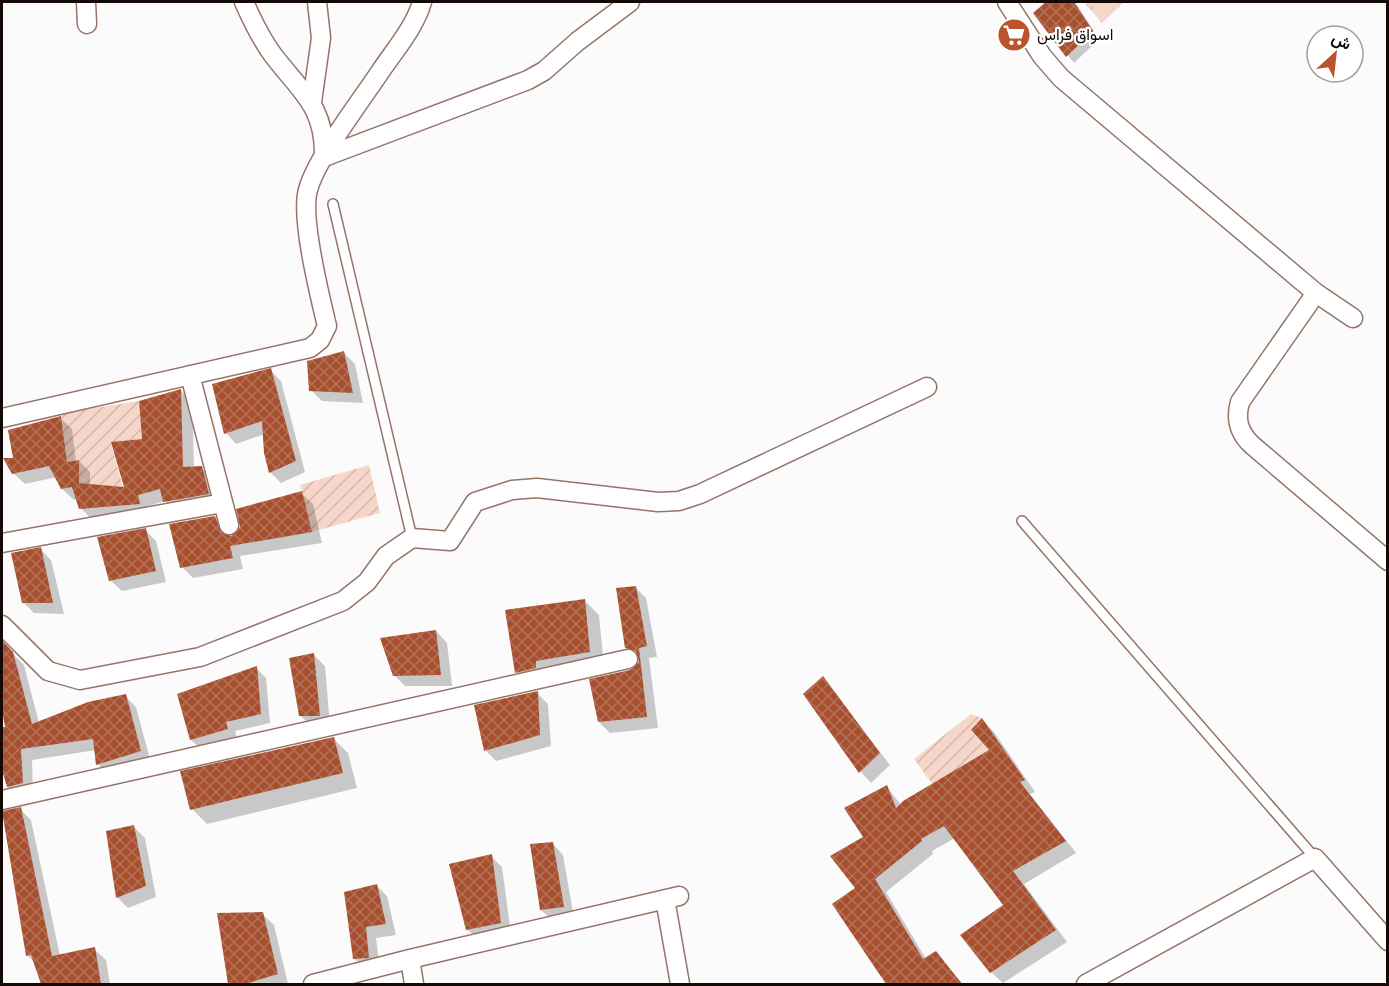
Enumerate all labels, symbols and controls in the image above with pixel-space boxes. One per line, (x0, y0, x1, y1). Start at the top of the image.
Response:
supermarket icon: اسواق فراس (996, 17, 1032, 53)
place label: اسواق فراس (1037, 24, 1113, 46)
north arrow (1305, 24, 1365, 84)
text: ش (1328, 27, 1355, 56)

